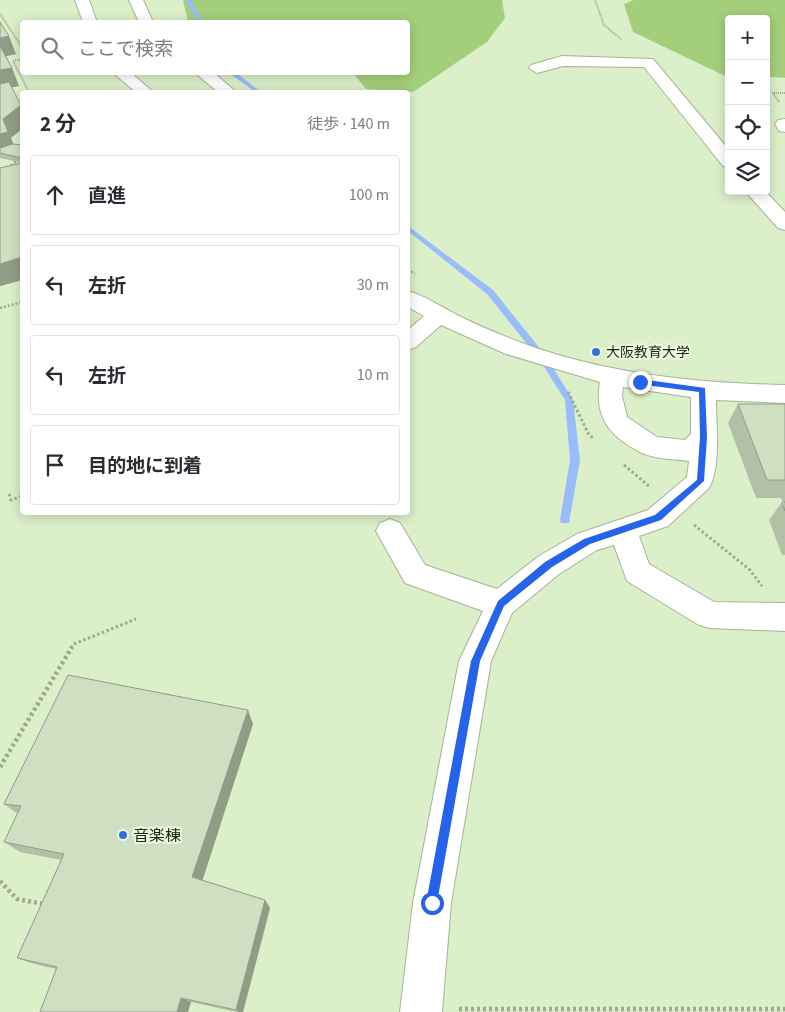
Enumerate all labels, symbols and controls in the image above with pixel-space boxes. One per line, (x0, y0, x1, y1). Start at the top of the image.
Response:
map controls (725, 15, 770, 195)
button: + (725, 15, 770, 60)
search box (20, 20, 410, 75)
icon: search (38, 34, 66, 62)
text: ここで検索 (78, 36, 173, 63)
button: − (725, 60, 770, 105)
button: locate (725, 105, 770, 150)
text: 2 分 (40, 109, 76, 139)
text: 徒歩 · 140 m (307, 113, 390, 135)
button: layers (725, 150, 770, 195)
icon: ahead (41, 181, 69, 209)
text: 直進 (88, 183, 126, 210)
text: 100 m (349, 184, 389, 206)
icon: left (41, 271, 69, 299)
text: 左折 (88, 273, 126, 300)
text: 30 m (357, 274, 389, 296)
place label: 大阪教育大学 (606, 343, 690, 363)
marker: 大阪教育大学 (590, 346, 602, 358)
icon: left (41, 361, 69, 389)
text: 左折 (88, 363, 126, 390)
text: 10 m (357, 364, 389, 386)
route end (629, 371, 652, 394)
icon: arrive (41, 451, 69, 479)
text: 目的地に到着 (88, 453, 202, 480)
place label: 音楽棟 (133, 825, 181, 847)
marker: 音楽棟 (117, 829, 129, 841)
route start (421, 892, 444, 915)

